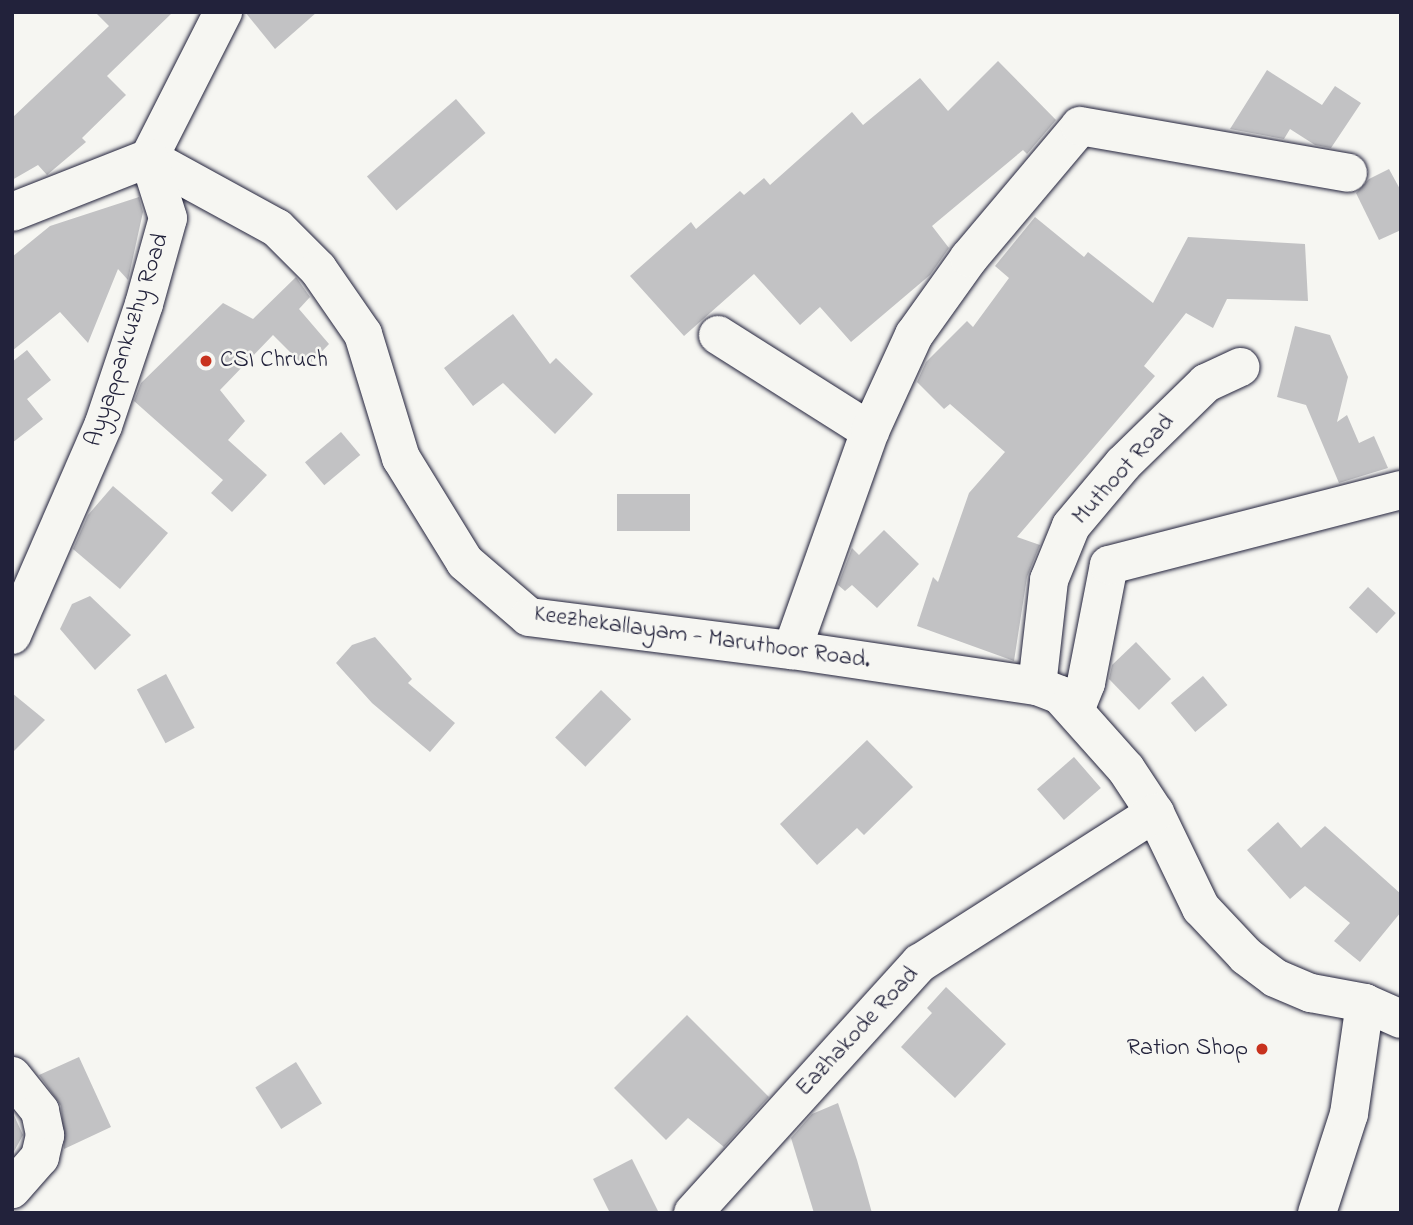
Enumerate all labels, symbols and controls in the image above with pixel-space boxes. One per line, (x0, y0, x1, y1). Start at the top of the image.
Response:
street label: Ayyappankuzhy Road (80, 230, 176, 450)
place label: CSI Chruch (220, 347, 328, 375)
marker: CSI Chruch (198, 353, 214, 369)
street label: Muthoot Road (1067, 409, 1181, 531)
street label: Keezhekallayam - Maruthoor Road. (532, 600, 872, 676)
street label: Eazhakode Road (790, 961, 926, 1103)
place label: Ration Shop (1127, 1035, 1248, 1063)
marker: Ration Shop (1254, 1041, 1270, 1057)

